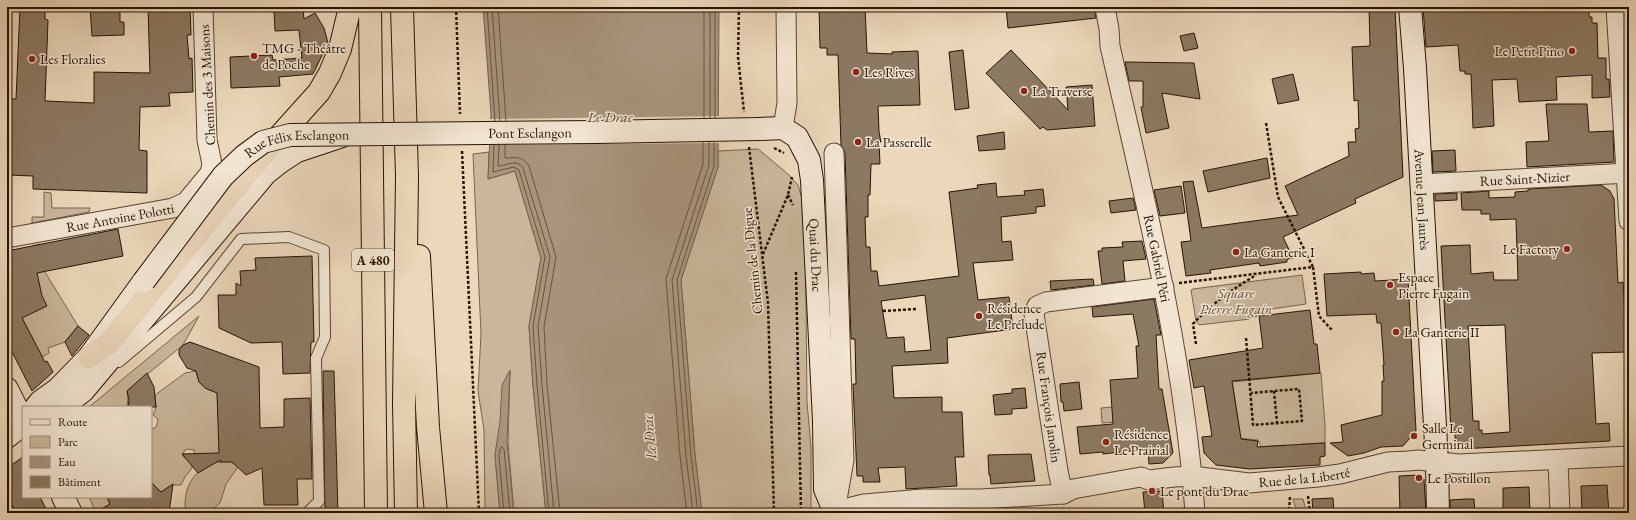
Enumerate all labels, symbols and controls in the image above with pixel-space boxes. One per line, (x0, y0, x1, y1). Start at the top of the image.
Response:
street label: Chemin des 3 Maisons (195, 24, 219, 146)
place label: TMG - Théâtre de Poche (262, 39, 346, 73)
place label: Le Petit Pino (1495, 42, 1564, 60)
marker: Le Petit Pino (1567, 46, 1577, 56)
place label: Les Floralies (40, 50, 106, 68)
marker: TMG - Théâtre de Poche (249, 51, 259, 61)
marker: Les Floralies (27, 54, 37, 64)
place label: Les Rives (864, 63, 915, 81)
marker: Les Rives (851, 67, 861, 77)
place label: La Traverse (1032, 82, 1093, 100)
marker: La Traverse (1019, 86, 1029, 96)
water label: Le Drac (586, 107, 633, 126)
street label: Pont Esclangon (488, 123, 573, 142)
street label: Rue Félix Esclangon (241, 125, 350, 162)
place label: La Passerelle (866, 133, 933, 151)
marker: La Passerelle (853, 137, 863, 147)
street label: Avenue Jean Jaurès (1410, 147, 1434, 251)
street label: Rue Saint-Nizier (1479, 167, 1571, 190)
street label: Rue Antoine Polotti (65, 199, 176, 236)
street label: Chemin de la Digue (737, 206, 767, 315)
street label: Rue Gabriel Péri (1139, 213, 1175, 304)
street label: Quai du Drac (805, 218, 827, 293)
place label: Le Factory (1502, 240, 1560, 258)
place label: La Ganterie I (1244, 243, 1315, 261)
marker: Le Factory (1562, 244, 1572, 254)
marker: La Ganterie I (1231, 247, 1241, 257)
road number: A 480 (352, 249, 394, 271)
place label: Espace Pierre Fugain (1398, 268, 1470, 302)
marker: Espace Pierre Fugain (1385, 280, 1395, 290)
park label: Square Pierre Fugain (1200, 284, 1272, 318)
place label: Résidence Le Prélude (987, 299, 1045, 333)
marker: Résidence Le Prélude (974, 311, 984, 321)
place label: La Ganterie II (1404, 323, 1480, 341)
marker: La Ganterie II (1391, 327, 1401, 337)
street label: Rue François Janolin (1032, 350, 1066, 464)
legend (22, 406, 152, 498)
water label: Le Drac (638, 413, 661, 461)
text: Route (58, 414, 88, 430)
place label: Salle Le Germinal (1422, 419, 1474, 453)
place label: Résidence Le Prairial (1114, 425, 1170, 459)
marker: Salle Le Germinal (1409, 431, 1419, 441)
text: Parc (58, 434, 78, 450)
marker: Résidence Le Prairial (1101, 437, 1111, 447)
text: Eau (58, 454, 76, 470)
street label: Rue de la Liberté (1258, 463, 1352, 491)
place label: Le Postillon (1427, 469, 1491, 487)
marker: Le Postillon (1414, 473, 1424, 483)
text: Bâtiment (58, 474, 101, 490)
place label: Le pont du Drac (1160, 482, 1249, 500)
marker: Le pont du Drac (1147, 486, 1157, 496)

